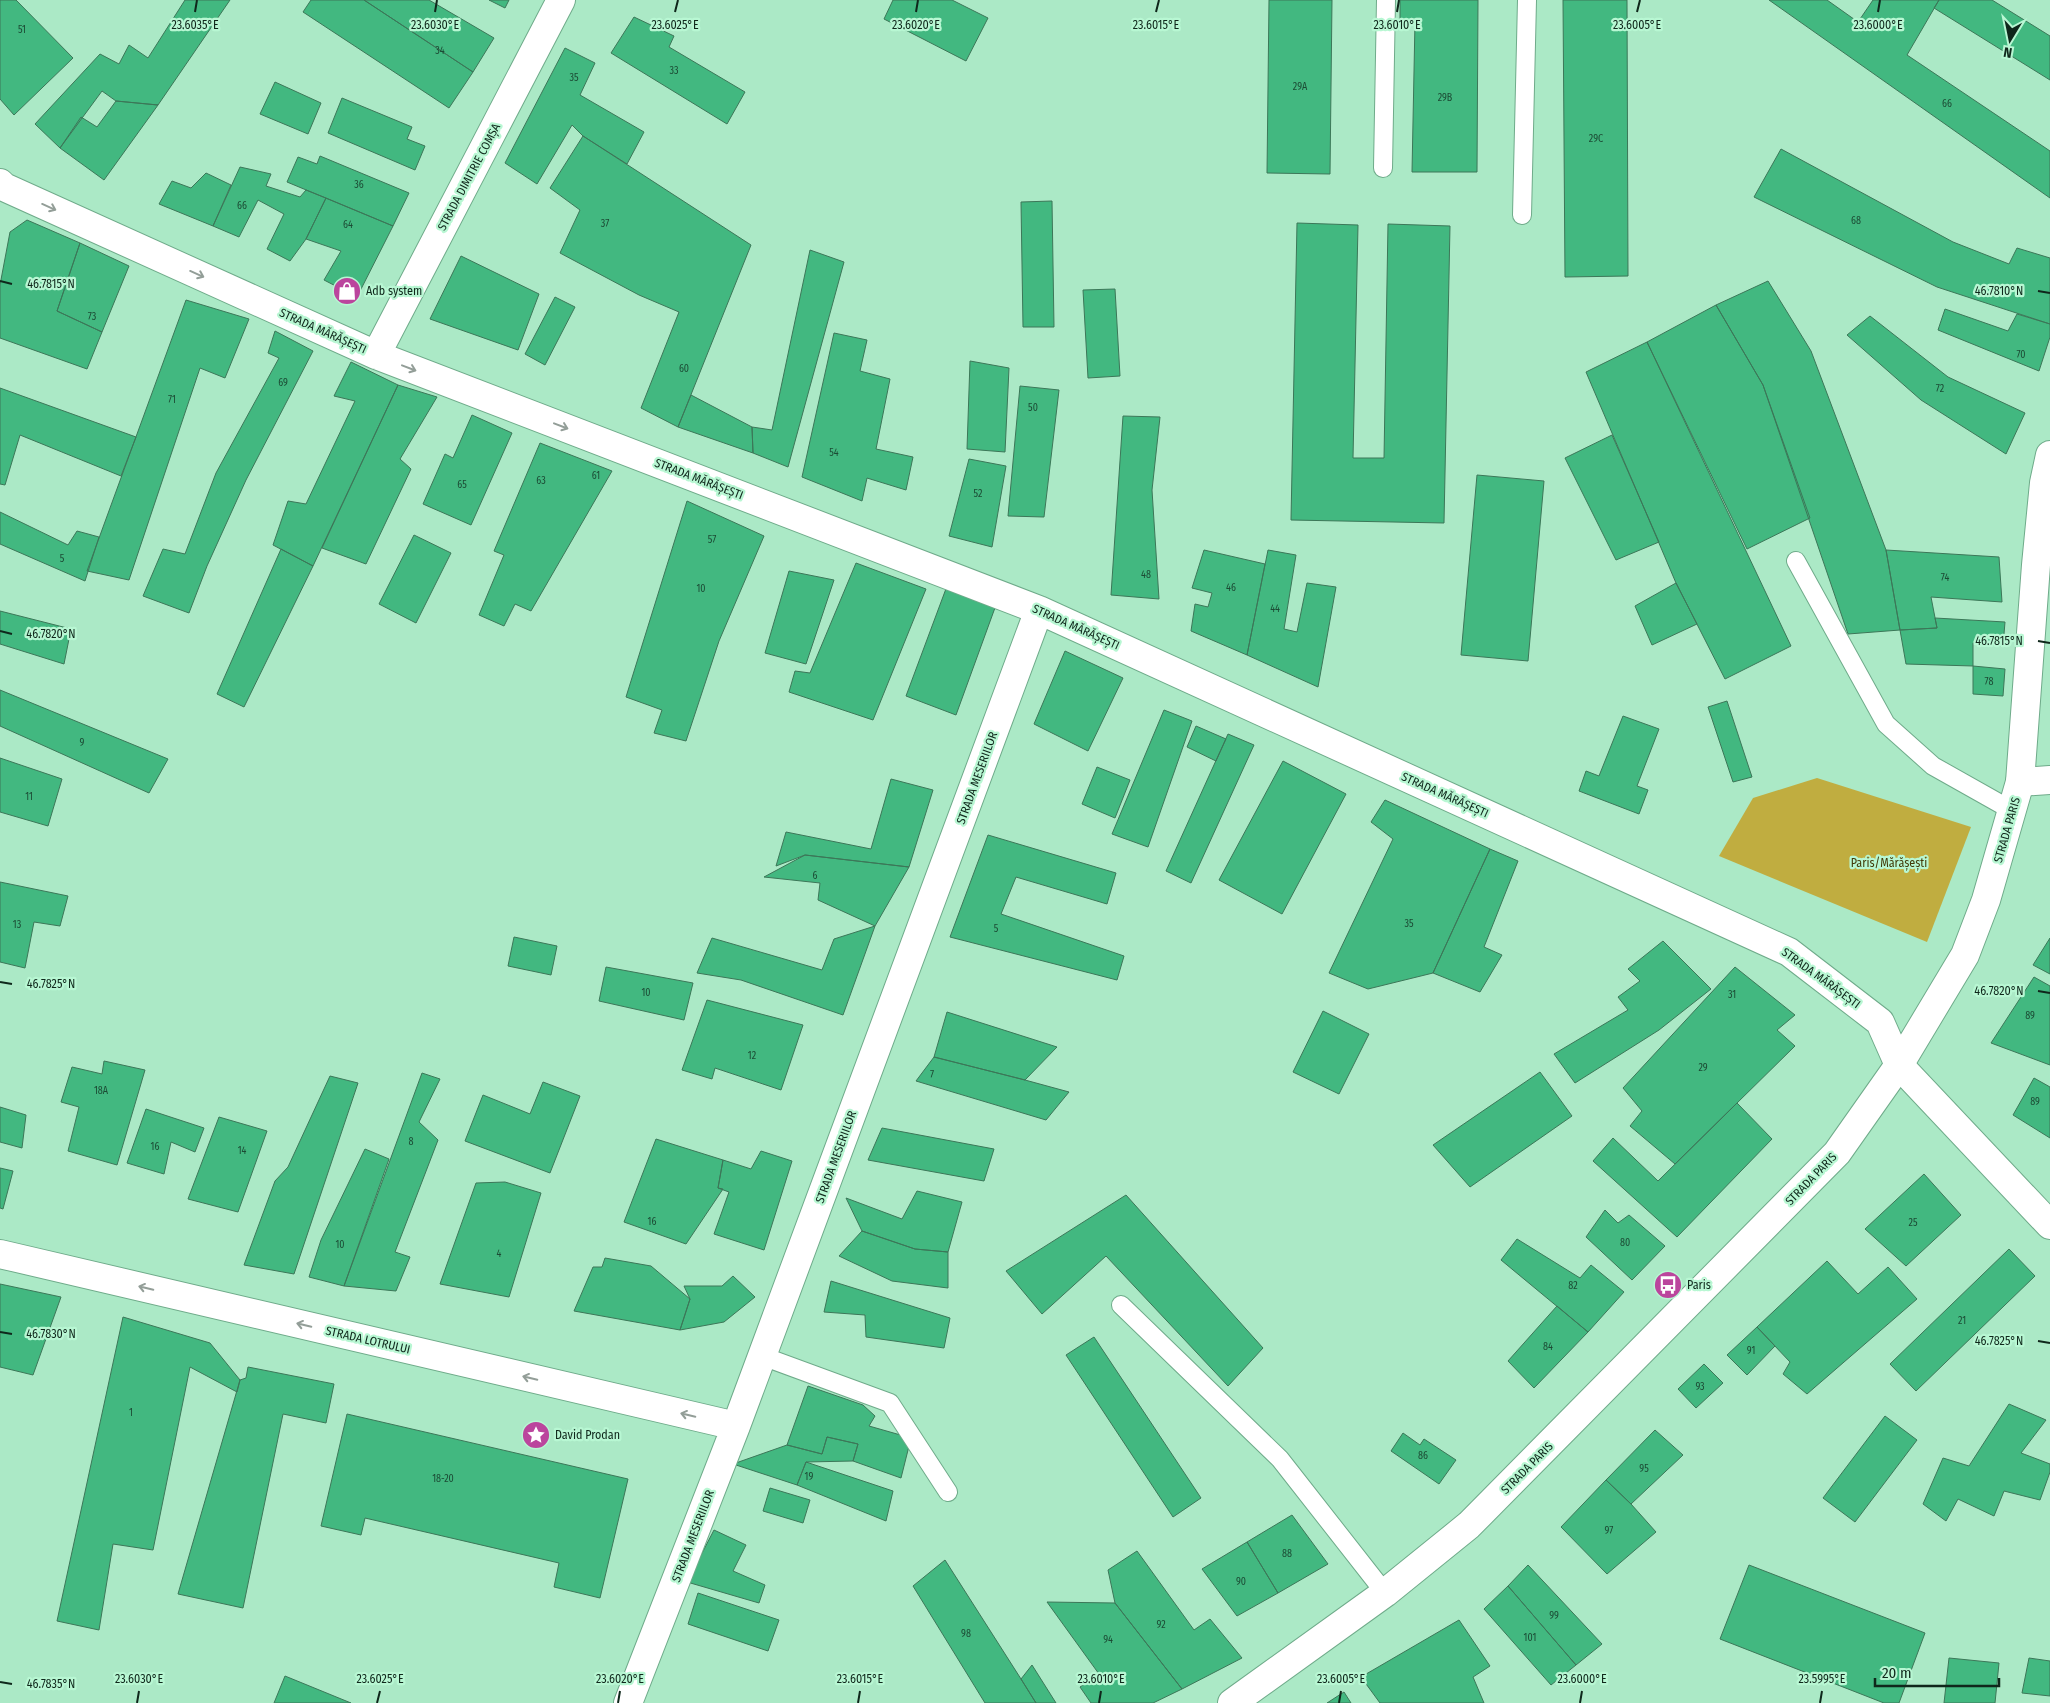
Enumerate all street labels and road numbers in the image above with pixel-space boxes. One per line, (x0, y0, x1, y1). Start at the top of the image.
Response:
street label: STRADA DIMITRIE COMȘA (435, 120, 504, 233)
street label: STRADA MĂRĂȘEȘTI (277, 305, 369, 357)
street label: STRADA MĂRĂȘEȘTI (652, 455, 746, 503)
street label: STRADA MĂRĂȘEȘTI (1030, 601, 1122, 653)
street label: STRADA MESERIILOR (954, 729, 1000, 826)
street label: STRADA MĂRĂȘEȘTI (1399, 769, 1491, 821)
street label: STRADA PARIS (1991, 796, 2023, 864)
street label: STRADA MĂRĂȘEȘTI (1778, 944, 1864, 1012)
street label: STRADA MESERIILOR (813, 1108, 859, 1205)
street label: STRADA PARIS (1782, 1150, 1840, 1208)
street label: STRADA LOTRULUI (324, 1323, 412, 1357)
street label: STRADA PARIS (1498, 1439, 1556, 1497)
street label: STRADA MESERIILOR (669, 1488, 717, 1584)

